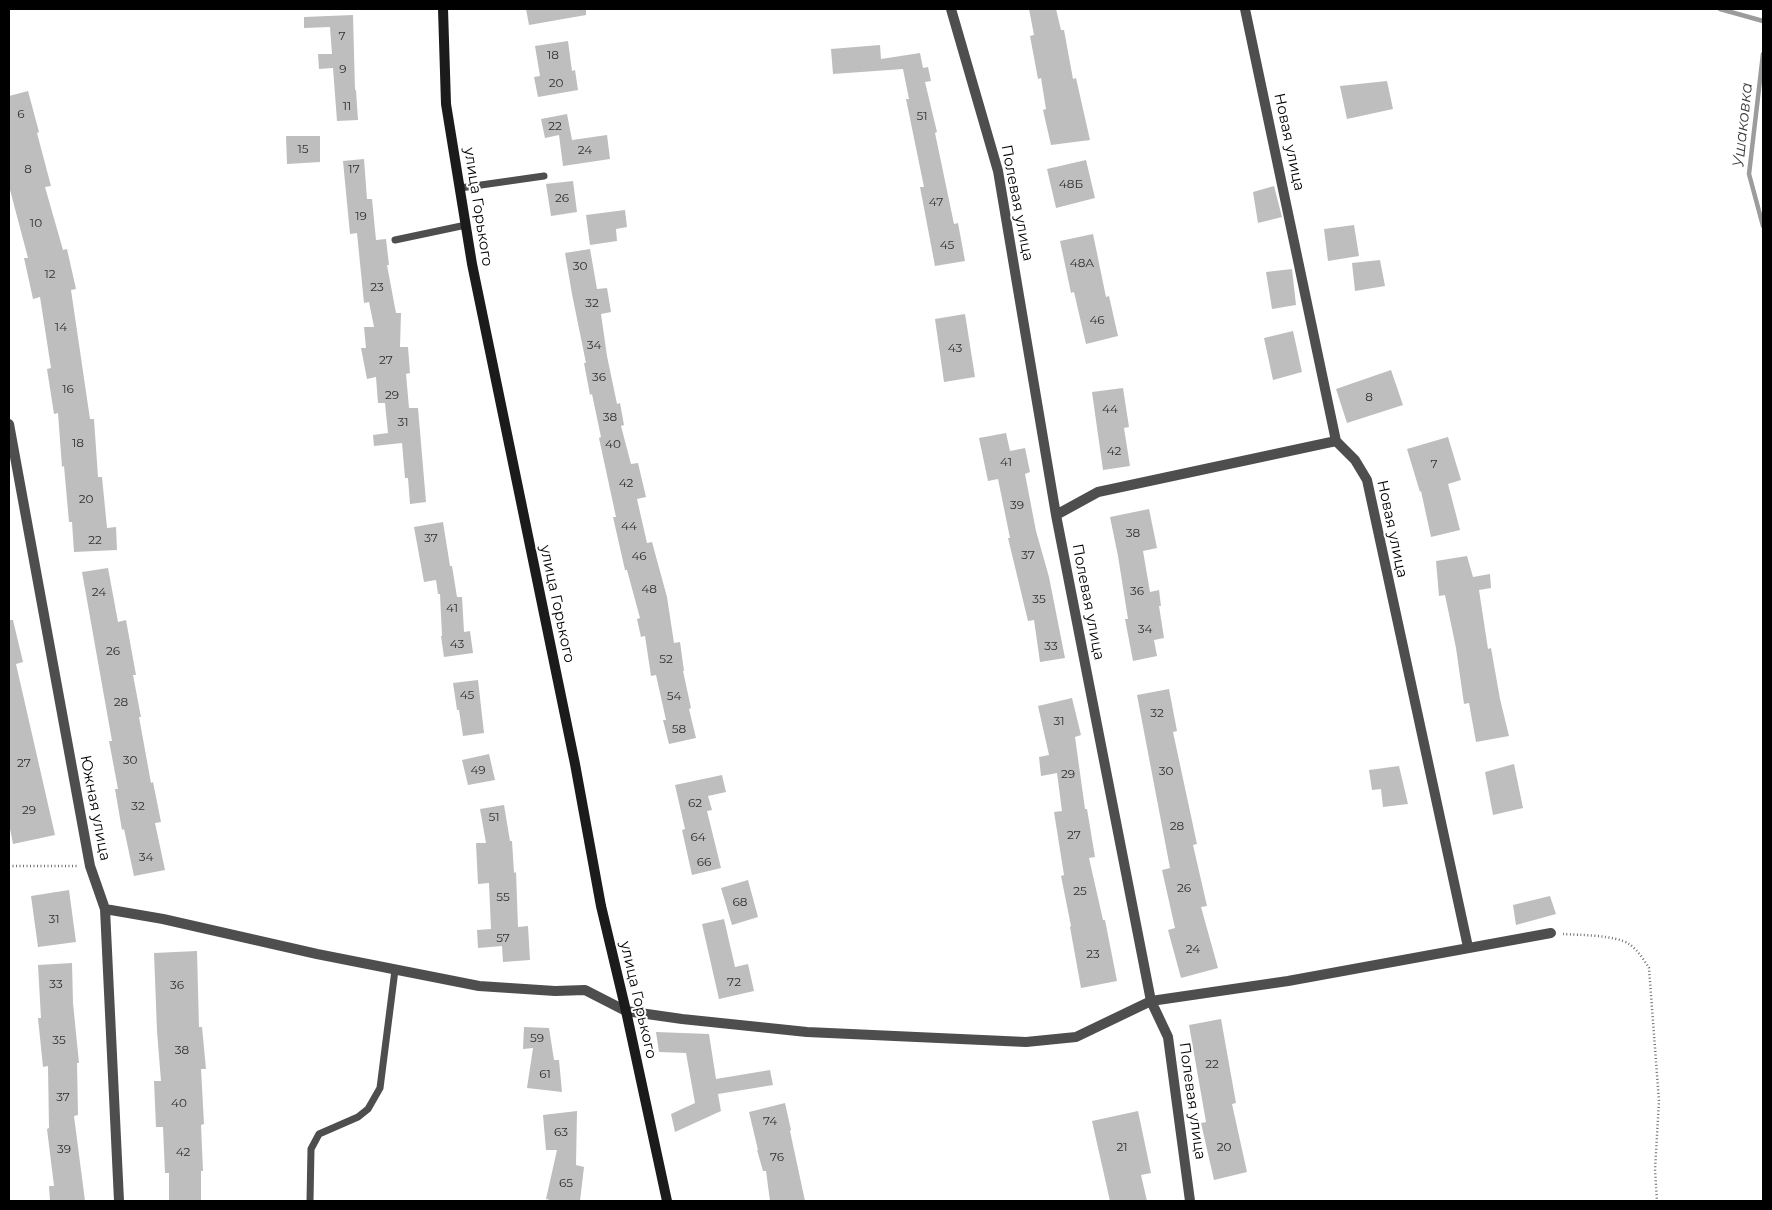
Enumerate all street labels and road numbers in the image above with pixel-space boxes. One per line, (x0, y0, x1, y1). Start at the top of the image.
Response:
street label: Новая улица (1270, 91, 1308, 193)
street label: Полевая улица (997, 143, 1037, 263)
street label: улица Горького (460, 146, 496, 268)
street label: Новая улица (1373, 478, 1411, 580)
street label: Полевая улица (1068, 542, 1108, 662)
street label: улица Горького (536, 543, 578, 665)
street label: Южная улица (76, 754, 114, 862)
street label: улица Горького (616, 939, 660, 1061)
street label: Полевая улица (1175, 1041, 1209, 1161)

